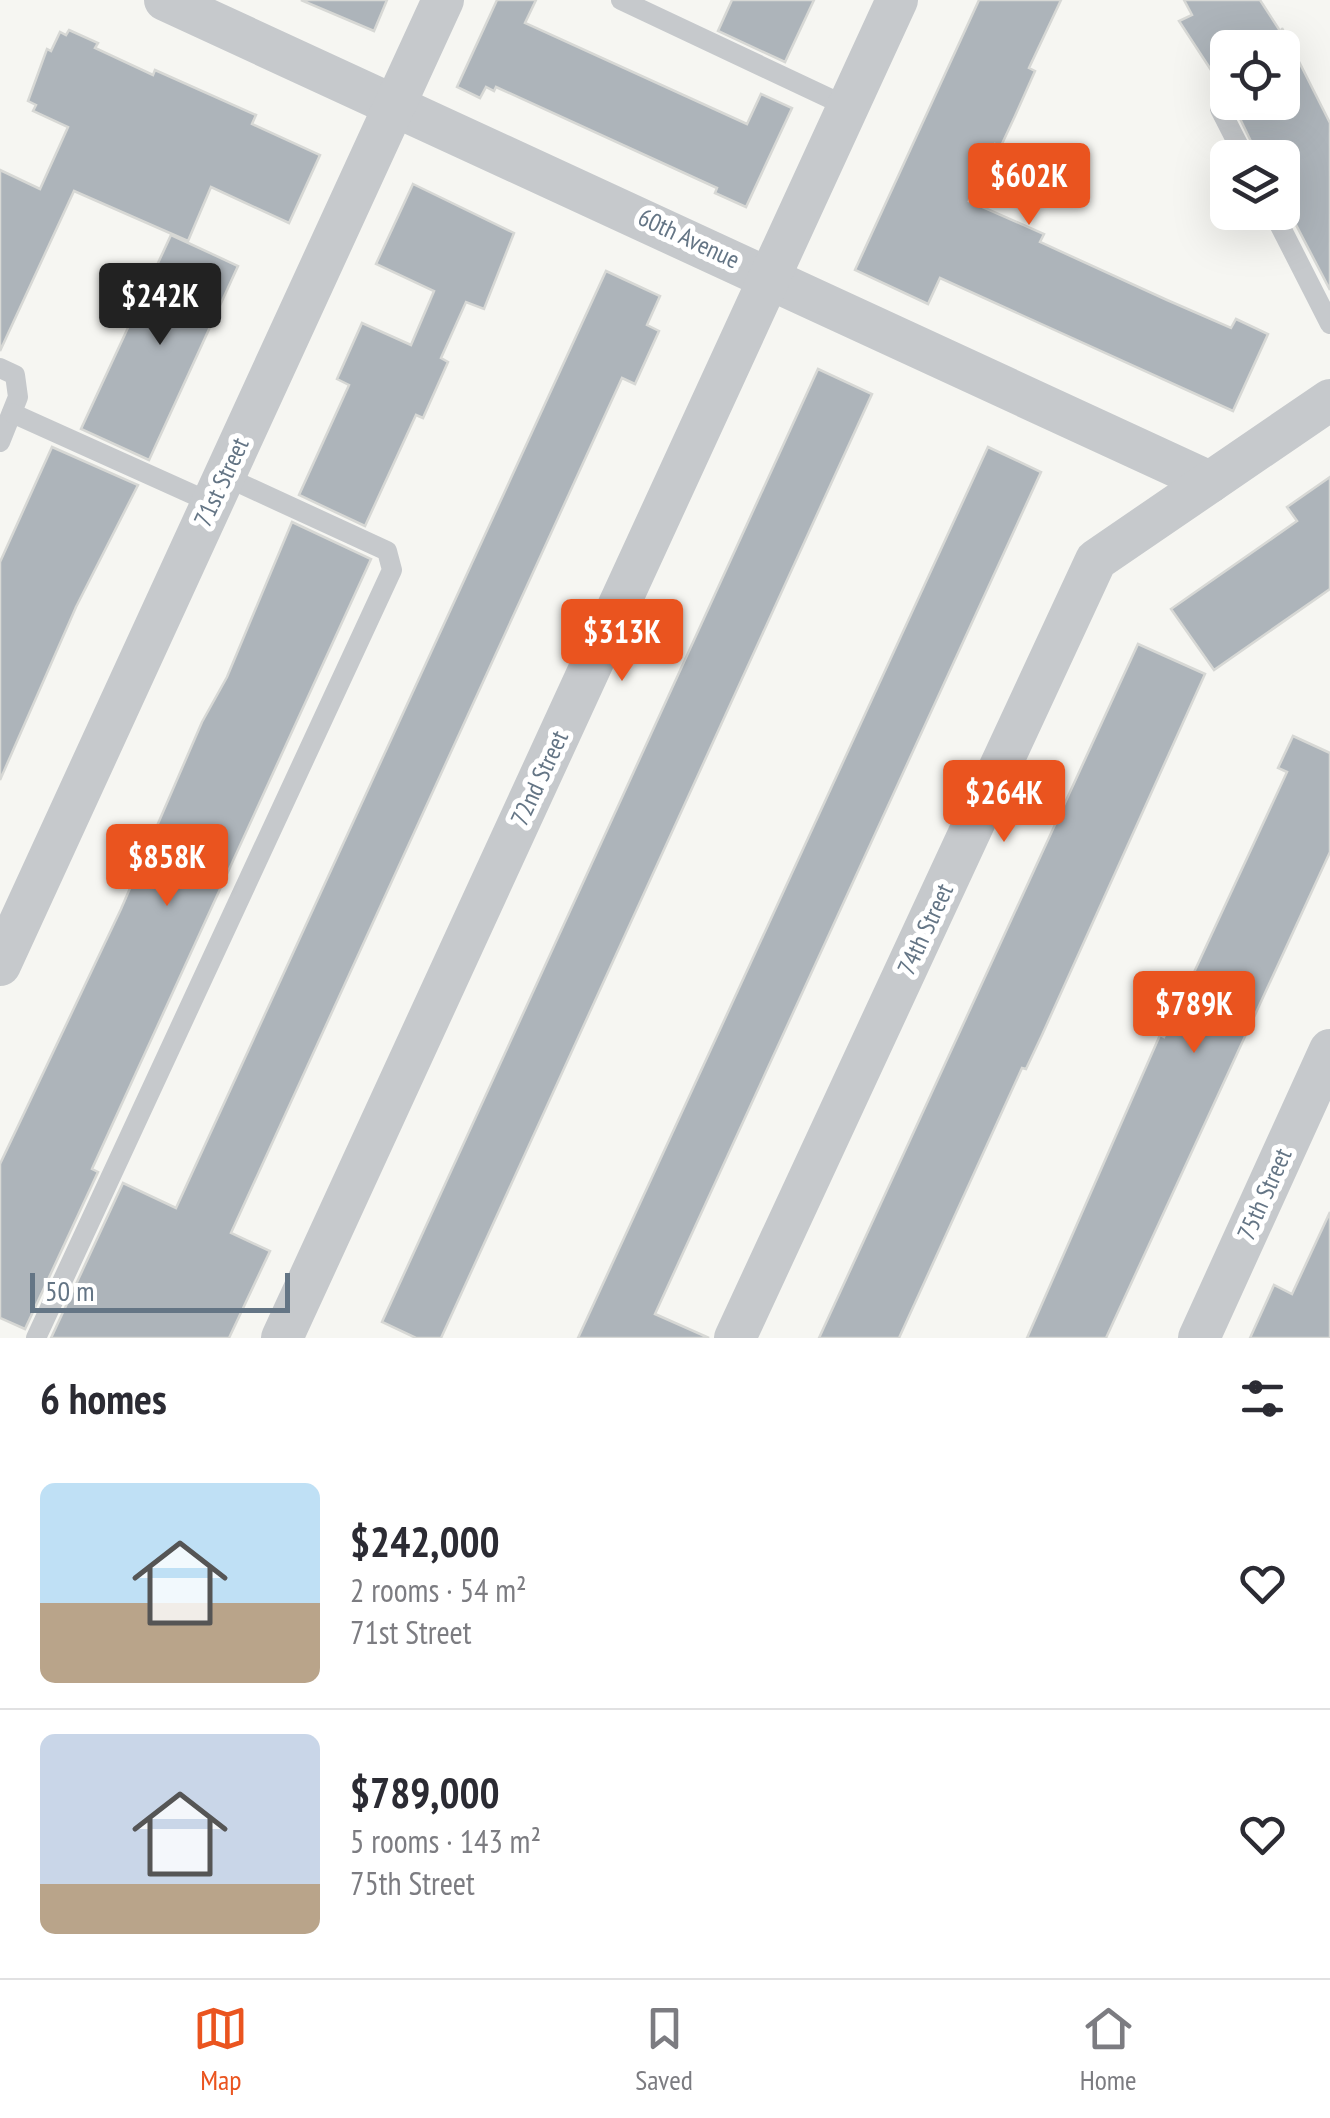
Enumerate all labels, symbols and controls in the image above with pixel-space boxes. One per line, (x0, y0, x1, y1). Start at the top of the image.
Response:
map controls (1210, 30, 1300, 230)
button: locate (1210, 30, 1300, 120)
button: layers (1210, 140, 1300, 230)
pin: $602K (959, 143, 1099, 228)
text: $602K (990, 154, 1068, 196)
street label: 60th Avenue (633, 201, 745, 275)
pin: $242K (90, 263, 230, 348)
text: $242K (121, 274, 199, 316)
street label: 71st Street (186, 432, 256, 532)
pin: $313K (552, 599, 692, 684)
text: $313K (583, 610, 661, 652)
street label: 72nd Street (503, 725, 575, 831)
pin: $264K (934, 760, 1074, 845)
text: $264K (965, 771, 1043, 813)
pin: $858K (97, 824, 237, 909)
text: $858K (128, 835, 206, 877)
street label: 74th Street (890, 878, 960, 980)
pin: $789K (1124, 971, 1264, 1056)
text: $789K (1155, 982, 1233, 1024)
street label: 75th Street (1230, 1143, 1298, 1245)
scale bar (30, 1268, 290, 1312)
text: 50 m (45, 1272, 94, 1309)
text: 6 homes (40, 1371, 167, 1426)
icon: filters (1235, 1371, 1290, 1426)
text: $242,000 (350, 1514, 500, 1569)
icon: home (120, 1523, 240, 1643)
icon: heart (1235, 1556, 1290, 1611)
text: 2 rooms · 54 m² (350, 1569, 527, 1611)
text: 71st Street (350, 1611, 471, 1653)
text: $789,000 (350, 1765, 500, 1820)
icon: home (120, 1774, 240, 1894)
icon: heart (1235, 1807, 1290, 1862)
text: 5 rooms · 143 m² (350, 1820, 541, 1862)
text: 75th Street (350, 1862, 475, 1904)
tab: Map (193, 2001, 248, 2098)
tab: Saved (635, 2001, 693, 2098)
tab: Home (1080, 2001, 1137, 2098)

